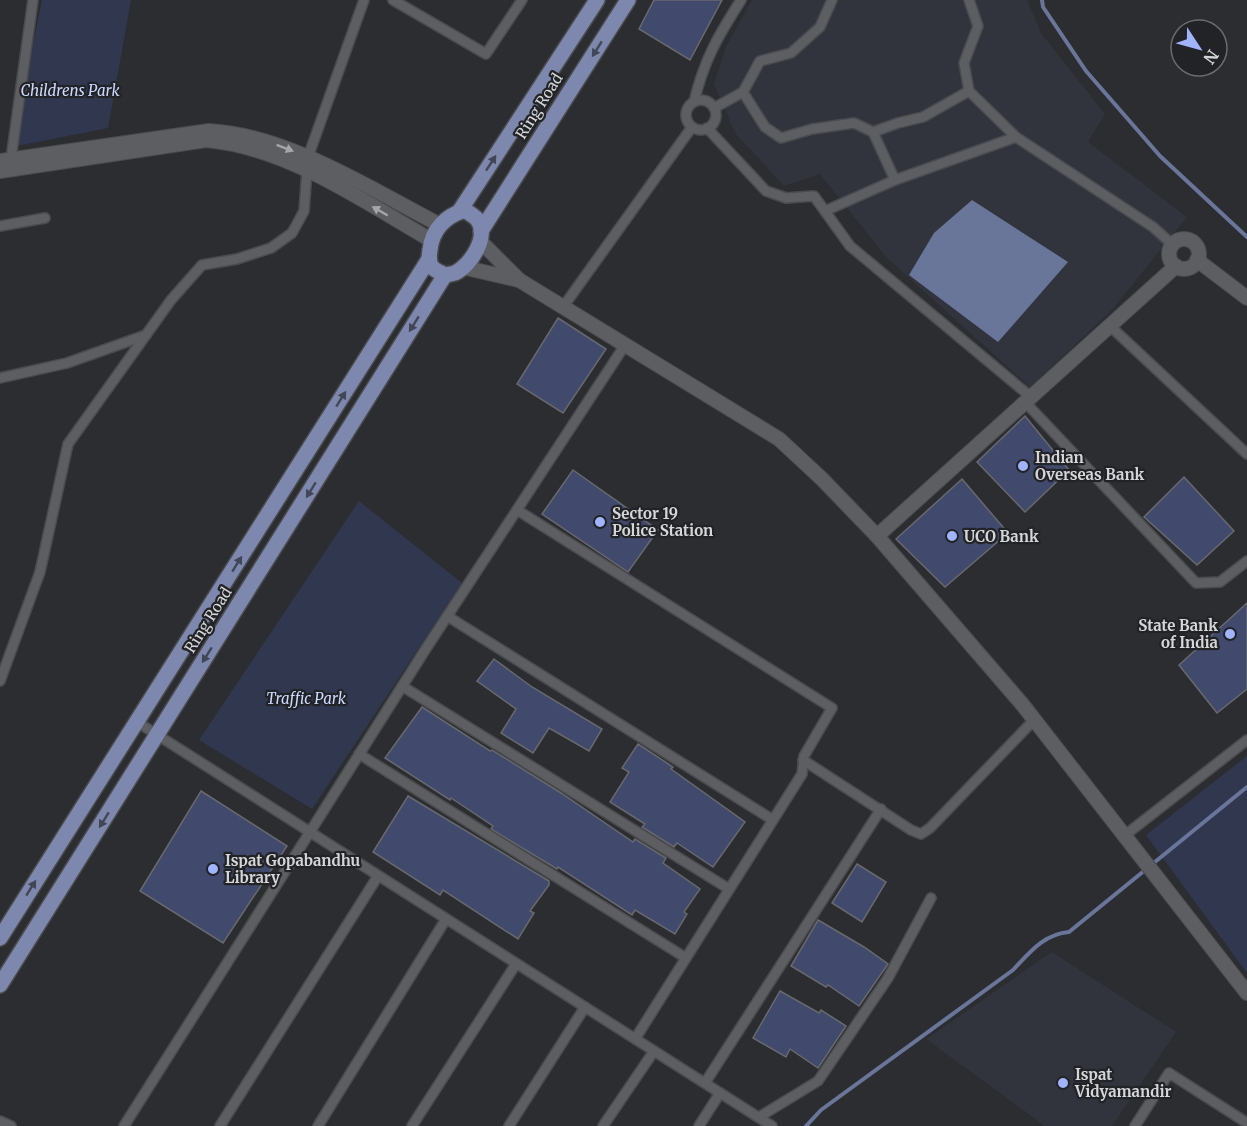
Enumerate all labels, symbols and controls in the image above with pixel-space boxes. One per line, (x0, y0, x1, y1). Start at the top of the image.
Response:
north arrow (1169, 18, 1229, 78)
one-way arrow (591, 41, 602, 58)
text: N (1199, 46, 1223, 68)
street label: Ring Road (511, 70, 567, 142)
park label: Childrens Park (20, 81, 120, 100)
one-way arrow (276, 143, 294, 153)
one-way arrow (485, 155, 497, 171)
one-way arrow (371, 206, 388, 216)
one-way arrow (409, 316, 420, 333)
one-way arrow (335, 391, 346, 407)
place label: Indian Overseas Bank (1035, 448, 1145, 484)
marker: Indian Overseas Bank (1016, 459, 1030, 473)
one-way arrow (305, 482, 316, 498)
place label: Sector 19 Police Station (612, 504, 713, 540)
marker: Sector 19 Police Station (593, 515, 607, 529)
place label: UCO Bank (964, 527, 1039, 546)
marker: UCO Bank (945, 529, 959, 543)
one-way arrow (231, 556, 242, 572)
street label: Ring Road (180, 584, 236, 656)
place label: State Bank of India (1138, 616, 1219, 652)
marker: State Bank of India (1223, 627, 1237, 641)
one-way arrow (202, 647, 213, 663)
park label: Traffic Park (266, 689, 347, 708)
one-way arrow (98, 812, 109, 828)
place label: Ispat Gopabandhu Library (225, 851, 361, 887)
marker: Ispat Gopabandhu Library (206, 862, 220, 876)
one-way arrow (26, 880, 37, 896)
place label: Ispat Vidyamandir (1074, 1065, 1171, 1101)
marker: Ispat Vidyamandir (1056, 1076, 1070, 1090)

